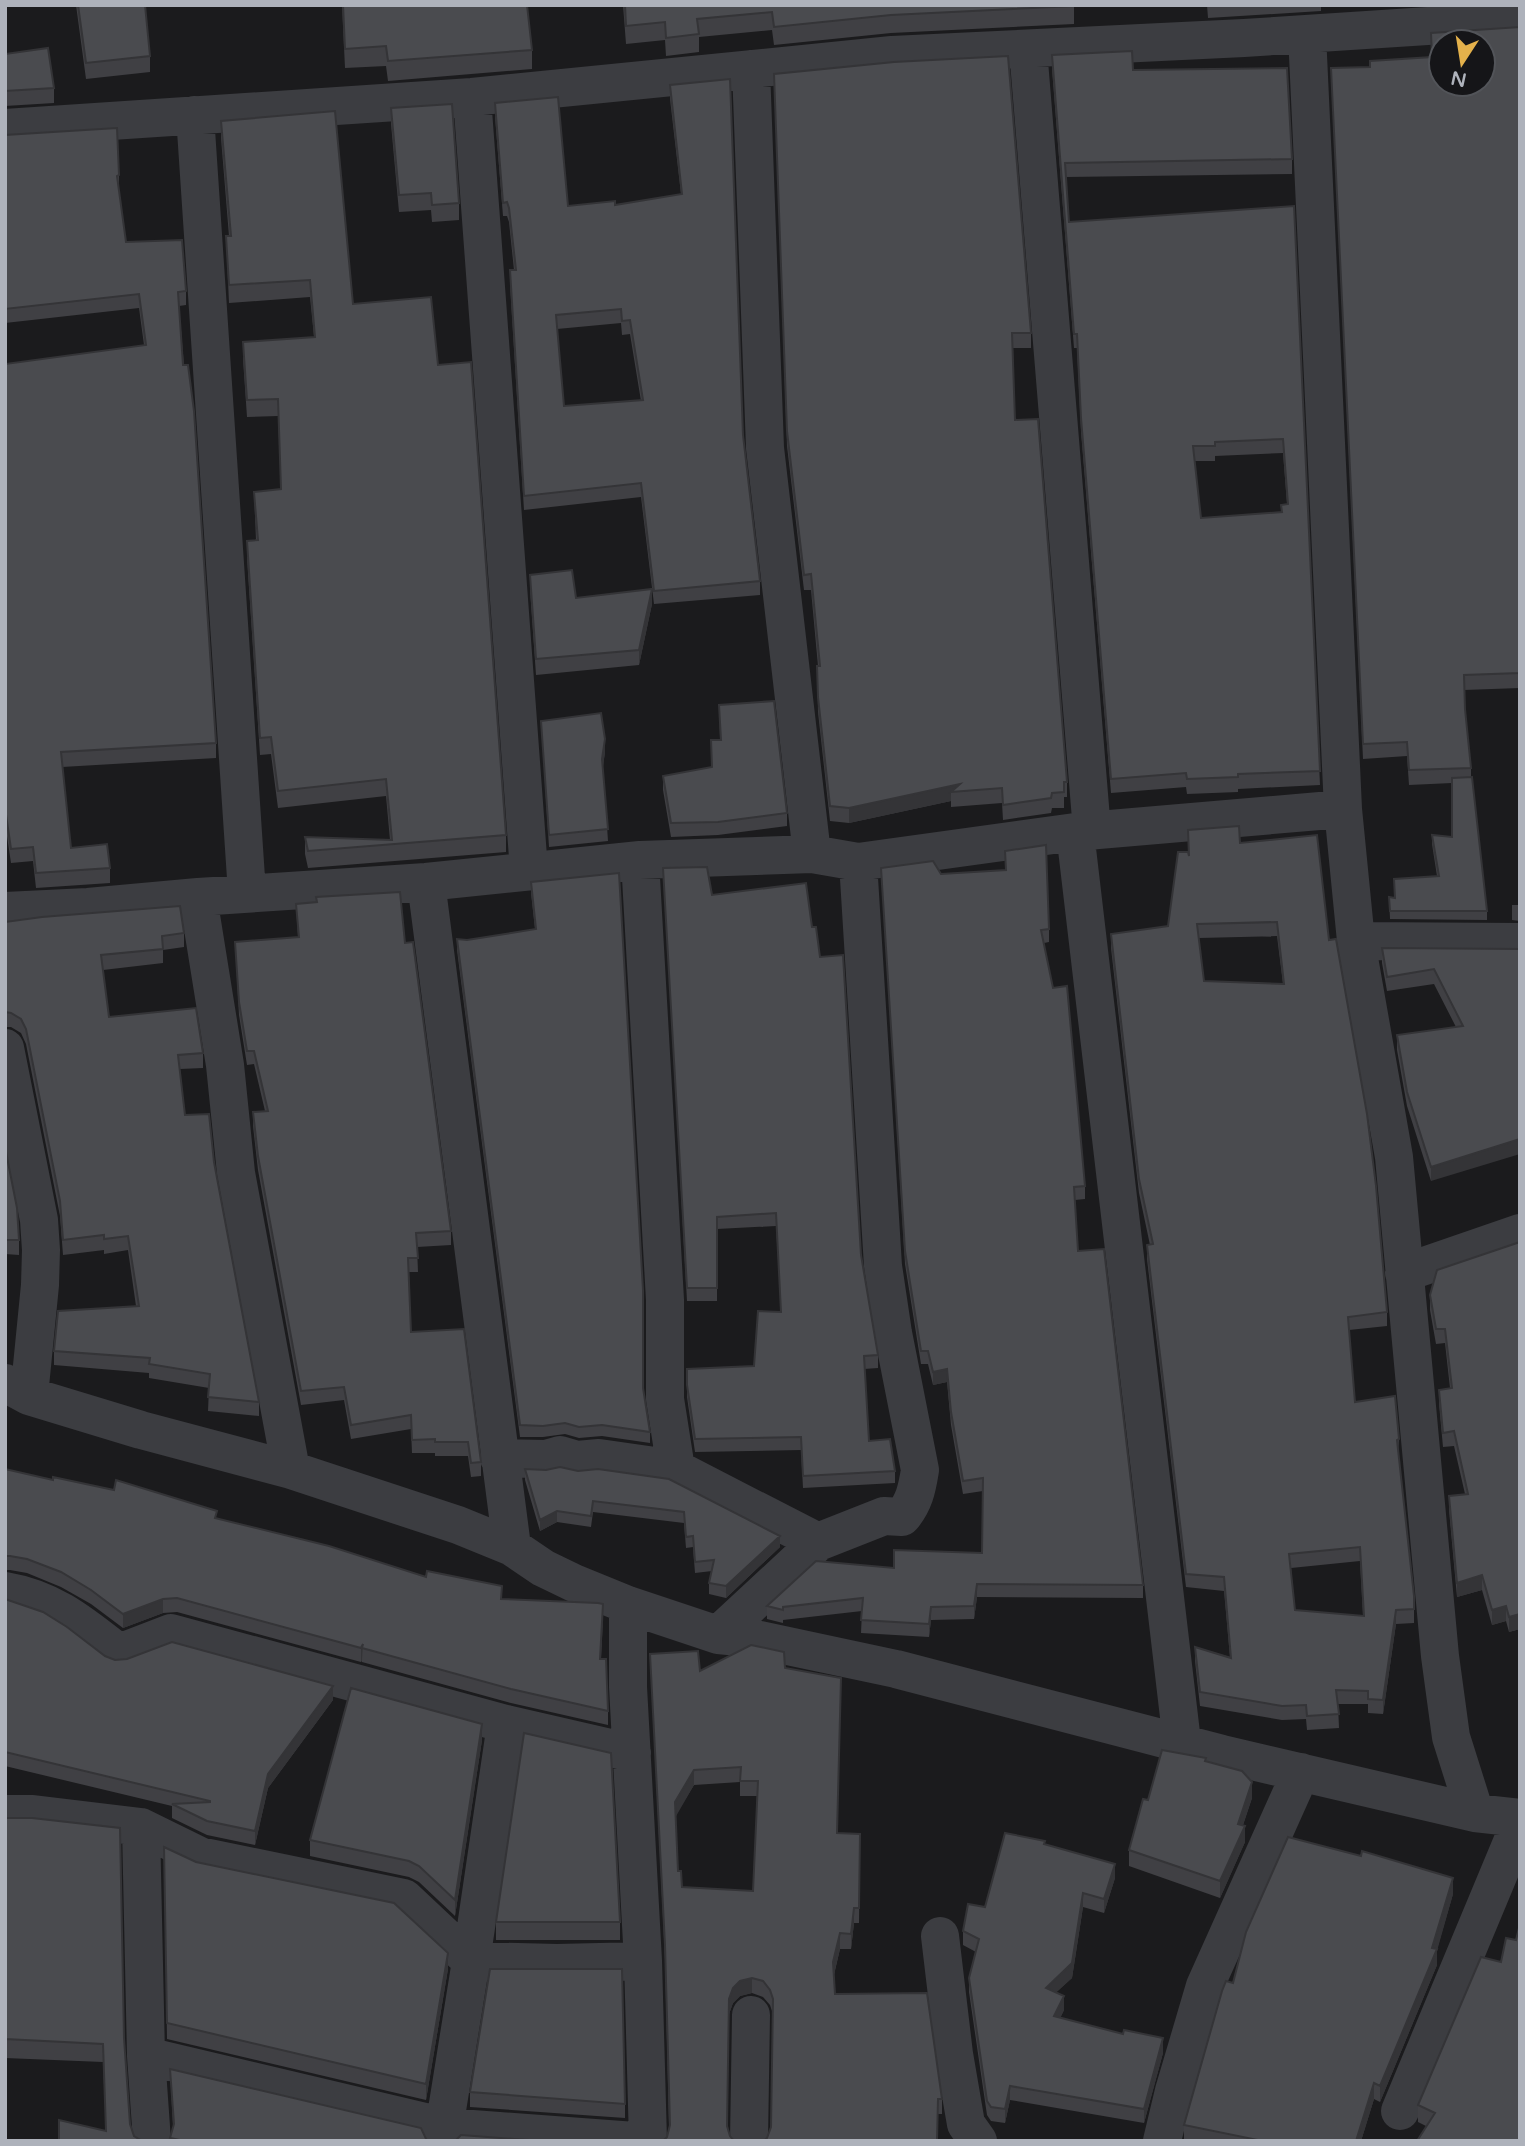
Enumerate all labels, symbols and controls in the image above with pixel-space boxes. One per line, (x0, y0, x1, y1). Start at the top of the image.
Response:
north arrow (1427, 28, 1497, 98)
text: N (1449, 66, 1468, 91)

